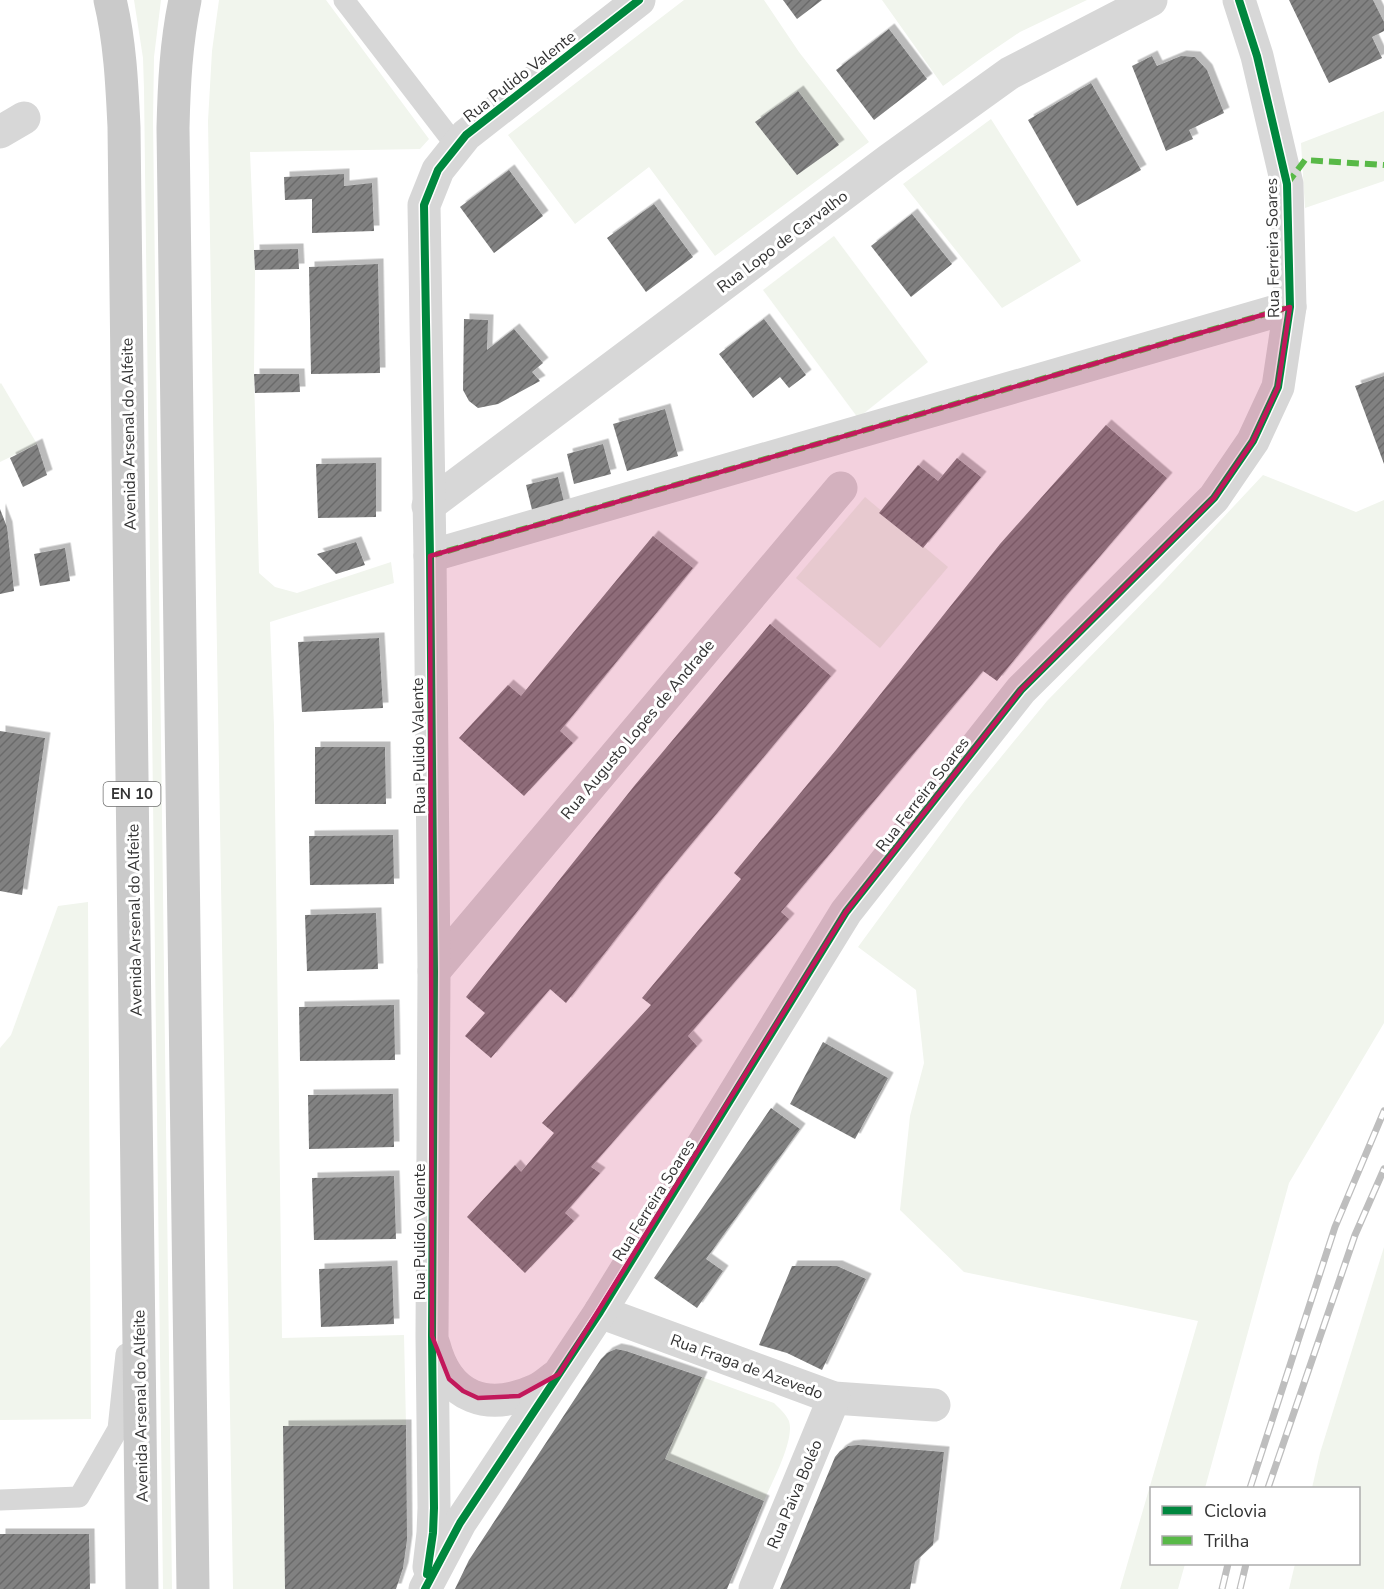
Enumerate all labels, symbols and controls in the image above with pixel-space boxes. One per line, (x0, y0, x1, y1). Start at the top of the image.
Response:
street label: Rua Pulido Valente (459, 26, 580, 128)
street label: Rua Ferreira Soares (1261, 178, 1285, 318)
street label: Rua Lopo de Carvalho (713, 185, 853, 298)
street label: Avenida Arsenal do Alfeite (116, 338, 142, 530)
street label: Rua Augusto Lopes de Andrade (556, 635, 720, 824)
street label: Rua Pulido Valente (407, 677, 431, 815)
street label: Rua Ferreira Soares (871, 733, 975, 857)
road number: EN 10 (104, 782, 160, 806)
street label: Avenida Arsenal do Alfeite (122, 824, 148, 1016)
street label: Rua Ferreira Soares (607, 1135, 700, 1266)
street label: Rua Pulido Valente (409, 1164, 431, 1300)
street label: Avenida Arsenal do Alfeite (128, 1310, 154, 1502)
street label: Rua Fraga de Azevedo (667, 1329, 826, 1405)
street label: Rua Paiva Boléo (762, 1436, 828, 1552)
legend (1150, 1487, 1360, 1565)
text: Ciclovia (1204, 1499, 1267, 1523)
text: Trilha (1204, 1529, 1249, 1553)

